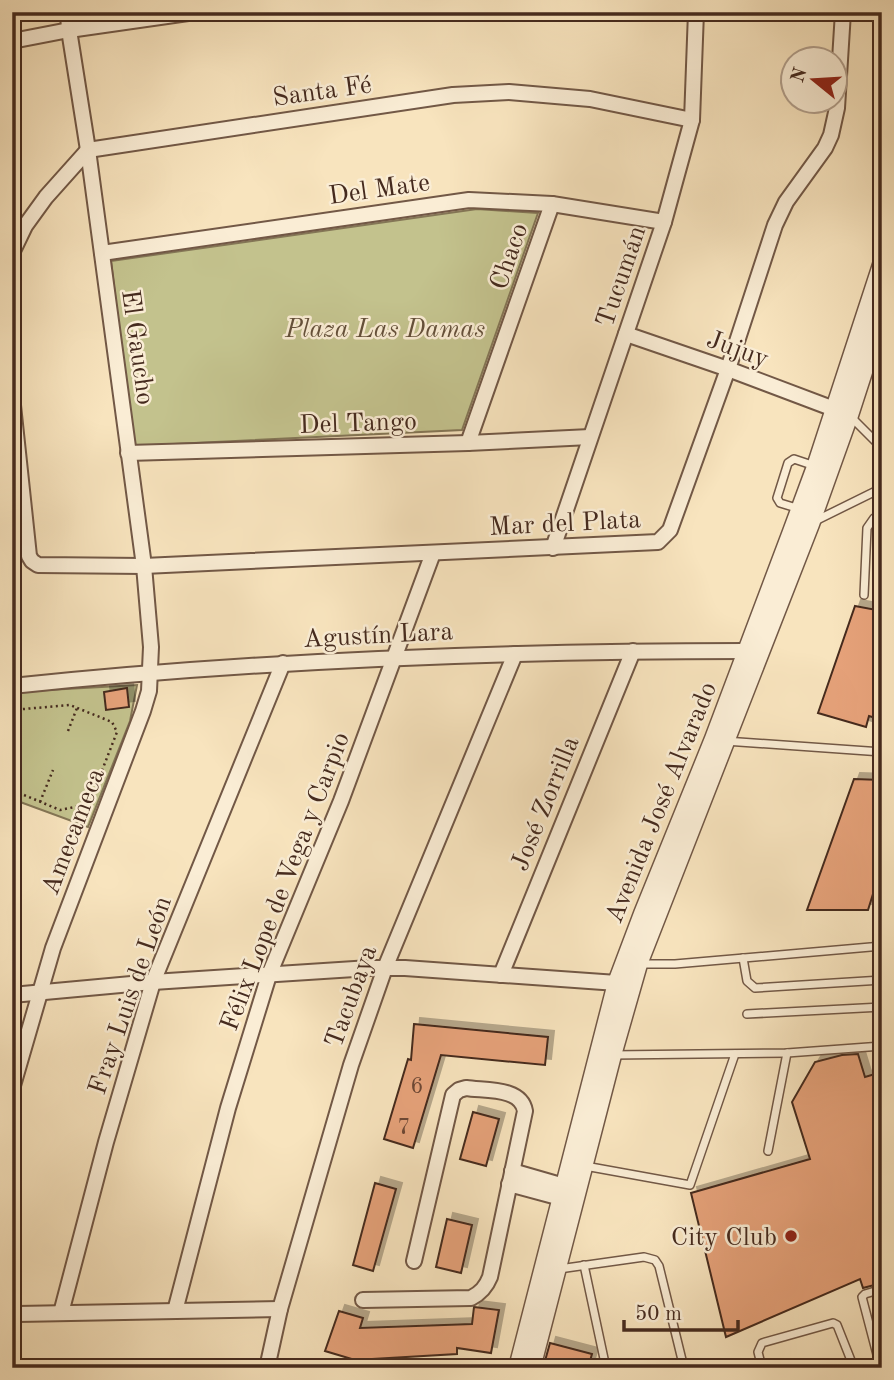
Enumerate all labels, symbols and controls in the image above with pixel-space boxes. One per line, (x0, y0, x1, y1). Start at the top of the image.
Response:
north arrow (778, 46, 848, 116)
text: N (789, 65, 812, 85)
street label: Santa Fé (271, 72, 374, 112)
street label: Del Mate (327, 170, 432, 210)
street label: Chaco (486, 220, 533, 293)
street label: Tucumán (592, 223, 651, 331)
street label: El Gaucho (116, 288, 158, 407)
park label: Plaza Las Damas (284, 317, 485, 343)
street label: Jujuy (703, 327, 772, 373)
street label: Del Tango (299, 409, 417, 439)
street label: Mar del Plata (489, 507, 642, 541)
street label: Agustín Lara (302, 619, 454, 653)
street label: Avenida José Alvarado (602, 678, 722, 927)
street label: Félix Lope de Vega y Carpio (217, 729, 355, 1035)
street label: José Zorrilla (507, 733, 585, 875)
street label: Amecameca (38, 765, 110, 899)
street label: Fray Luis de León (85, 893, 177, 1098)
street label: Tacubaya (321, 942, 382, 1051)
house number: 6 (410, 1075, 424, 1098)
house number: 7 (397, 1116, 411, 1139)
place label: City Club (671, 1225, 777, 1251)
marker: City Club (783, 1228, 799, 1244)
scale bar (624, 1289, 738, 1333)
text: 50 m (635, 1304, 682, 1325)

